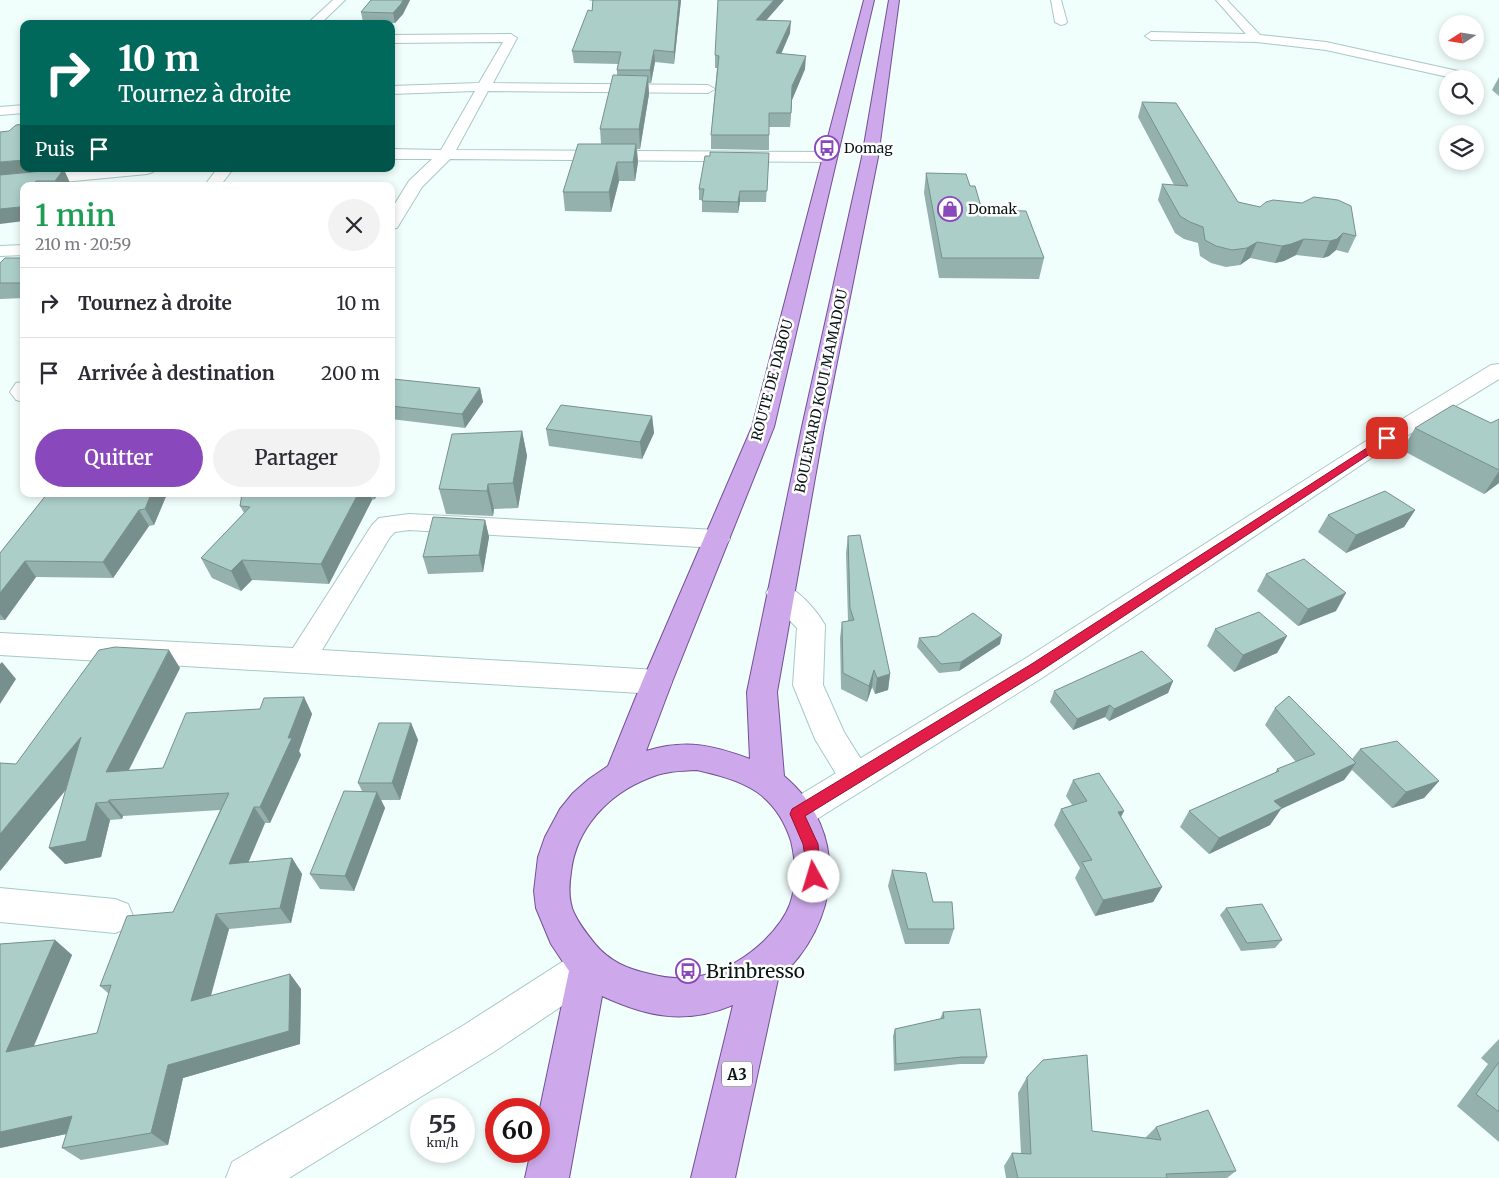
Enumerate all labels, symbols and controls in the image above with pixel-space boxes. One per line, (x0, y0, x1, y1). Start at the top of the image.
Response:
north arrow (1439, 15, 1484, 60)
map controls (1439, 15, 1484, 170)
text: 10 m (118, 37, 199, 81)
icon: right (35, 40, 100, 105)
button: search (1439, 70, 1484, 115)
text: Tournez à droite (118, 80, 291, 108)
button: layers (1439, 125, 1484, 170)
icon: arrive (85, 135, 113, 163)
bus stop icon: Domag (814, 135, 840, 161)
text: Puis (35, 137, 75, 161)
place label: Domag (844, 139, 893, 157)
text: 1 min (35, 196, 116, 234)
shop icon: Domak (937, 196, 963, 222)
button: close (328, 199, 380, 251)
place label: Domak (968, 200, 1017, 218)
text: 210 m · 20:59 (35, 234, 131, 254)
street label: BOULEVARD KOUI MAMADOU (791, 287, 852, 495)
icon: right (35, 289, 63, 317)
text: Tournez à droite (78, 291, 232, 315)
text: 10 m (337, 291, 380, 315)
street label: ROUTE DE DABOU (747, 317, 797, 443)
icon: arrive (35, 359, 63, 387)
text: Arrivée à destination (78, 361, 275, 385)
text: 200 m (321, 361, 380, 385)
pin (1366, 417, 1408, 459)
icon: arrive (1373, 424, 1401, 452)
button: Quitter (35, 429, 203, 487)
button: Partager (213, 429, 380, 487)
position arrow (787, 850, 839, 902)
bus stop icon: Brinbresso (675, 958, 701, 984)
place label: Brinbresso (706, 959, 805, 983)
road number: A3 (722, 1062, 752, 1086)
speed limit sign: 60 (485, 1098, 550, 1163)
text: 55 (428, 1108, 457, 1140)
text: km/h (427, 1135, 458, 1150)

